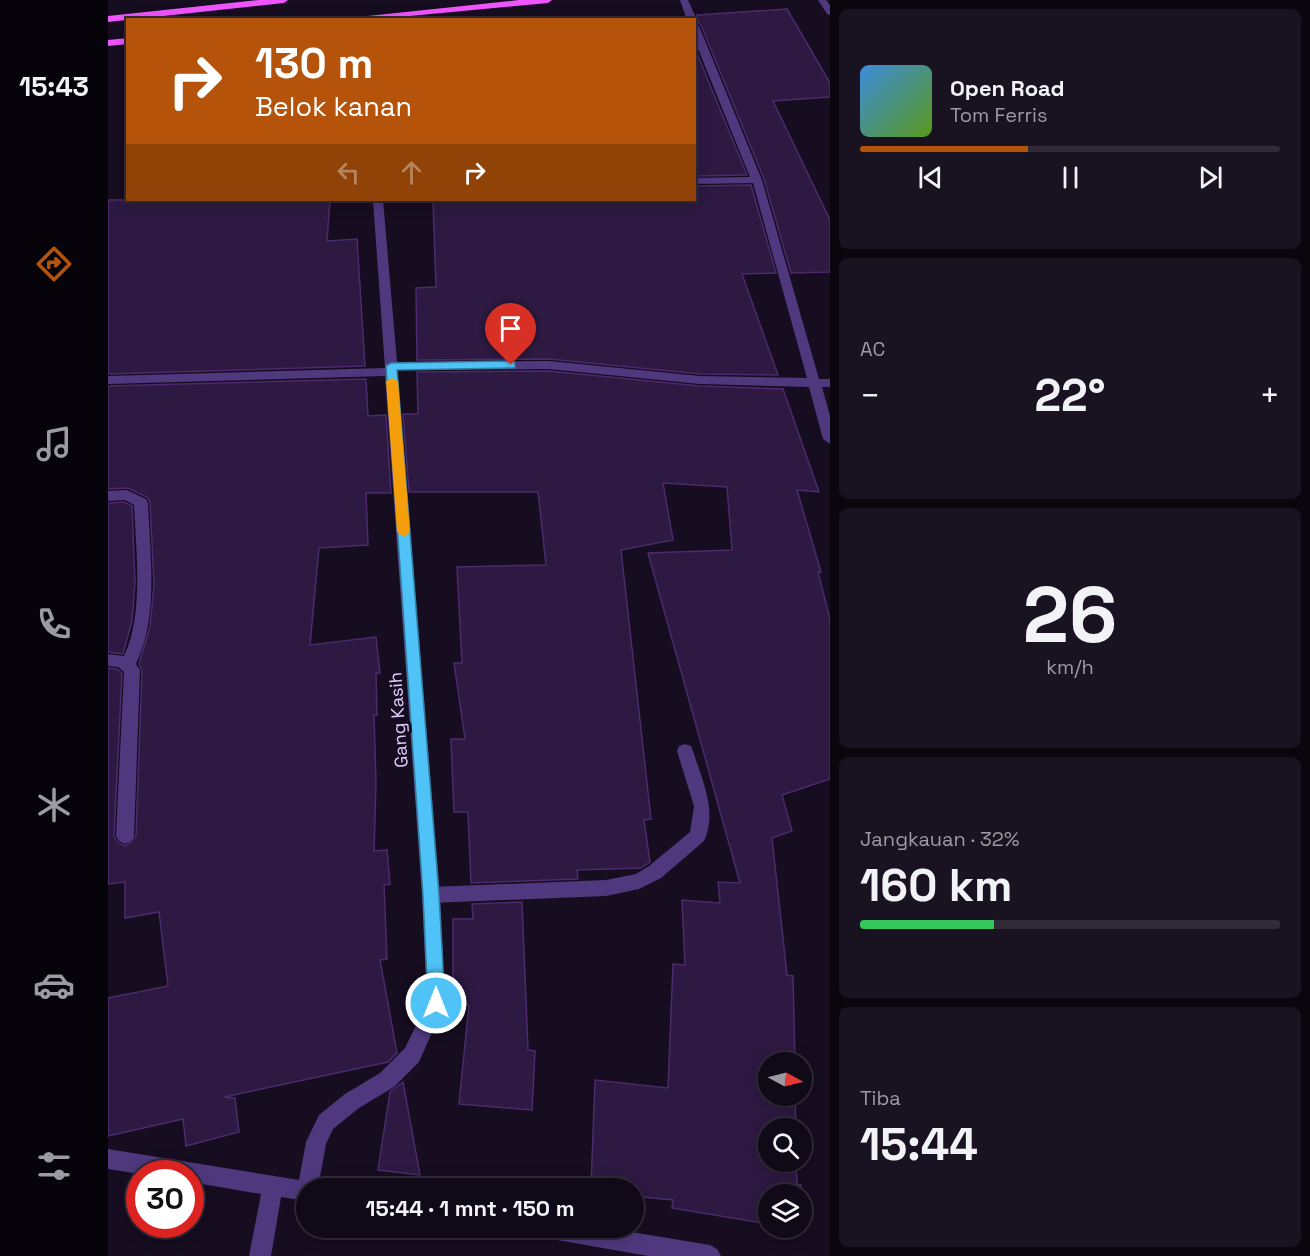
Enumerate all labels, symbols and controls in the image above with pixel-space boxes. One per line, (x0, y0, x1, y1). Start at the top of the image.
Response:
text: 130 m (255, 37, 373, 90)
icon: right (156, 42, 234, 120)
text: 15:43 (19, 69, 89, 104)
text: Open Road (950, 74, 1065, 102)
text: Belok kanan (255, 89, 412, 124)
text: Tom Ferris (950, 102, 1048, 128)
icon: left (332, 156, 365, 189)
icon: ahead (395, 156, 428, 189)
icon: right (458, 156, 491, 189)
icon: previous (914, 161, 947, 194)
icon: pause (1054, 161, 1087, 194)
icon: next (1194, 161, 1227, 194)
icon: directions (33, 243, 75, 285)
pin (485, 303, 536, 365)
icon: arrive (494, 312, 527, 345)
text: AC (860, 336, 885, 362)
text: 22° (1034, 367, 1106, 424)
text: − (860, 375, 880, 417)
text: + (1260, 375, 1280, 417)
icon: music (33, 423, 75, 465)
text: 26 (1023, 565, 1117, 665)
icon: phone (33, 603, 75, 645)
text: km/h (1046, 654, 1094, 680)
street label: Gang Kasih (383, 671, 413, 769)
icon: climate (33, 784, 75, 826)
text: Jangkauan · 32% (860, 826, 1019, 852)
text: 160 km (860, 857, 1013, 914)
icon: car (33, 964, 75, 1006)
position arrow (404, 971, 468, 1035)
north arrow (758, 1052, 812, 1106)
map controls (758, 1052, 812, 1238)
text: Tiba (860, 1085, 901, 1111)
text: 15:44 (860, 1116, 978, 1173)
button: search (758, 1118, 812, 1172)
icon: filters (33, 1145, 75, 1187)
speed limit sign: 30 (126, 1160, 204, 1238)
button: layers (758, 1184, 812, 1238)
text: 15:44 · 1 mnt · 150 m (365, 1194, 575, 1222)

